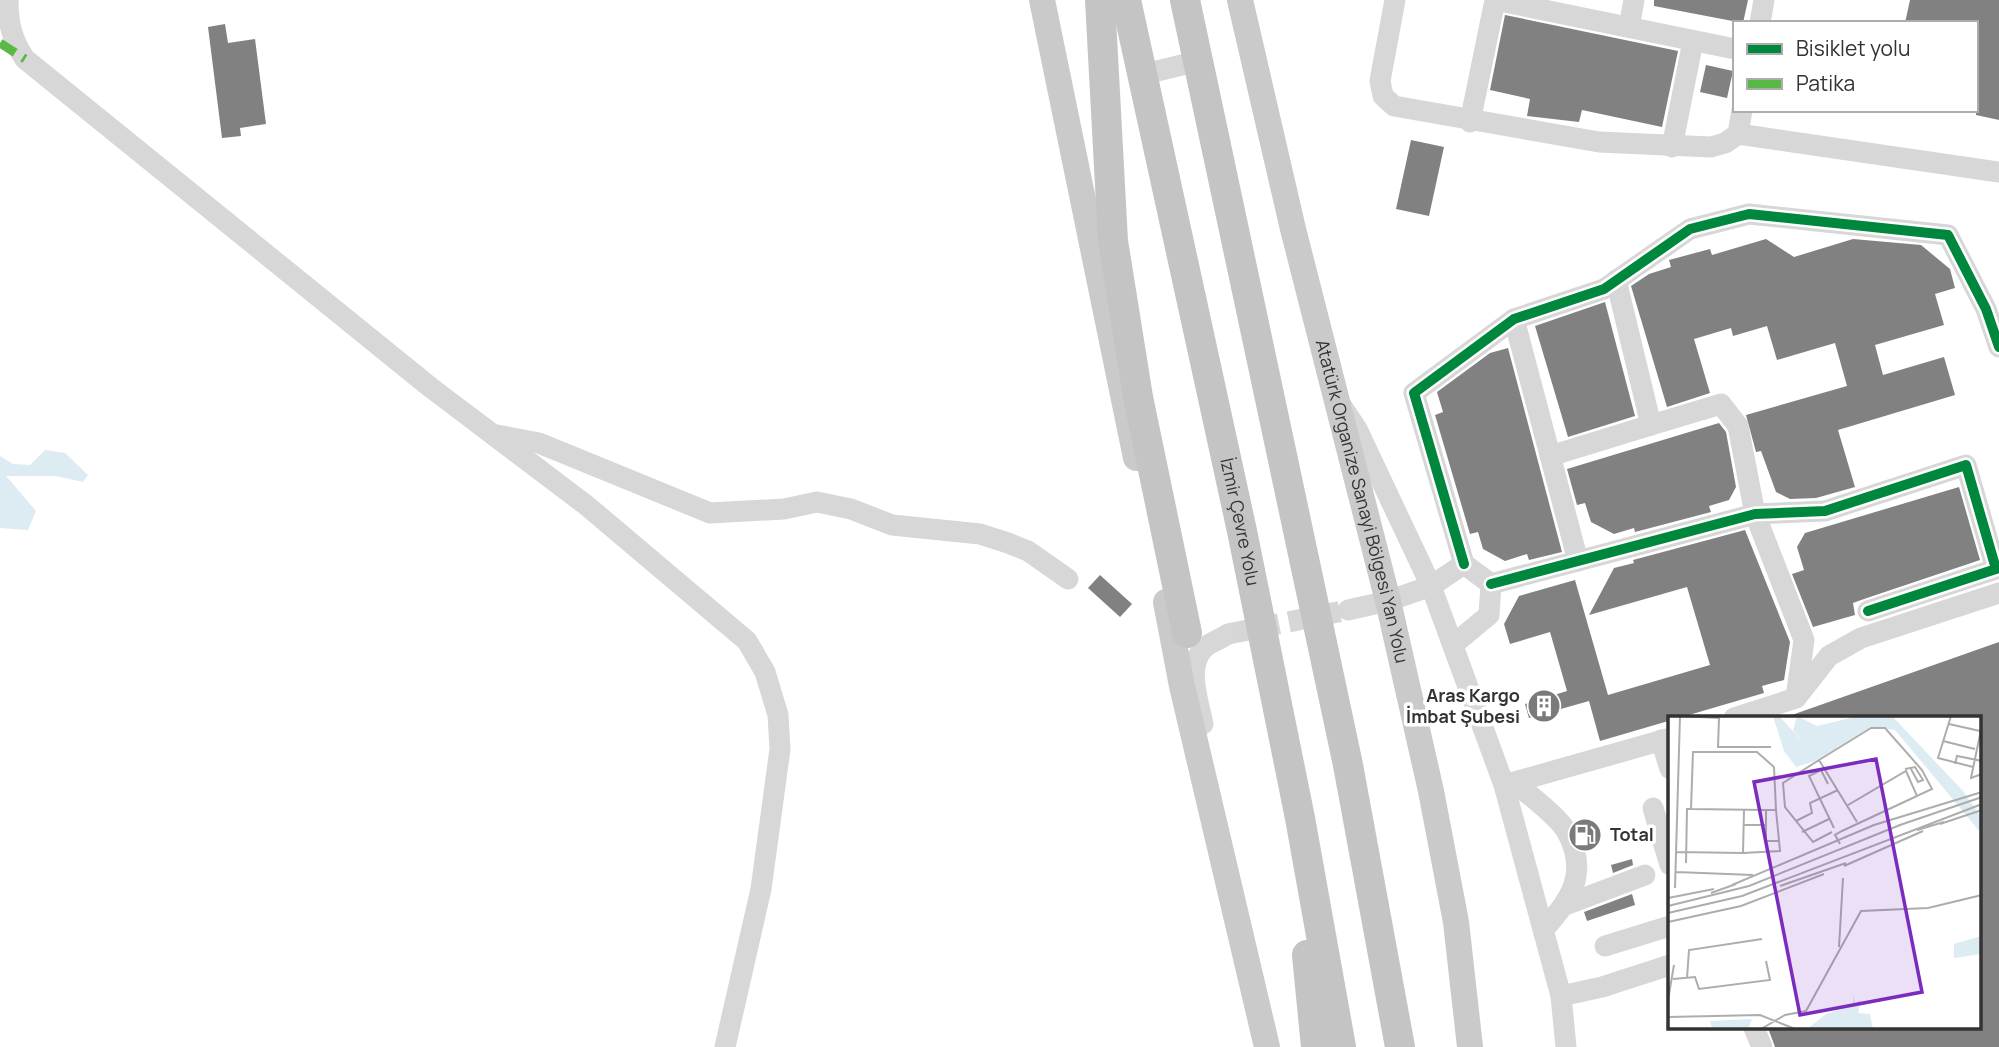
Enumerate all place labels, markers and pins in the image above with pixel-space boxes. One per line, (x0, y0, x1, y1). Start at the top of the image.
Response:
place label: Aras Kargo İmbat Şubesi (1406, 683, 1520, 728)
building icon: Aras Kargo İmbat Şubesi (1525, 687, 1563, 725)
fuel station icon: Total (1566, 816, 1604, 854)
place label: Total (1610, 822, 1654, 846)

